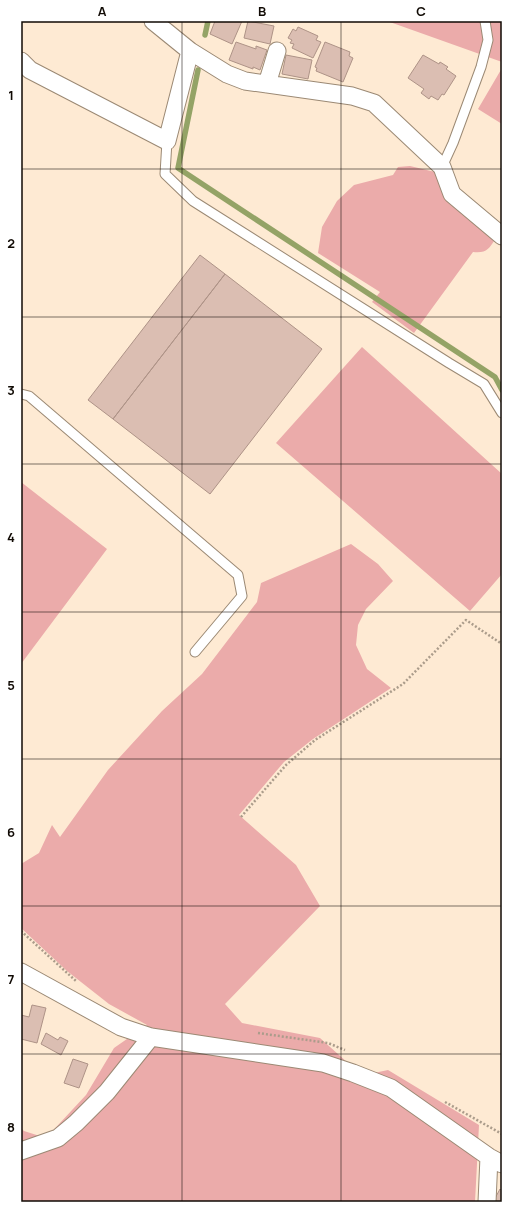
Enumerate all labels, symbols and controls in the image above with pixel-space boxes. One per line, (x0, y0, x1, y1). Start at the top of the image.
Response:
text: A (98, 2, 107, 20)
text: B (258, 2, 266, 20)
text: C (416, 2, 426, 20)
text: 1 (8, 86, 14, 104)
text: 2 (7, 234, 15, 252)
text: 3 (7, 381, 15, 399)
text: 4 (7, 528, 15, 546)
text: 5 (7, 676, 15, 694)
text: 6 (7, 823, 15, 841)
text: 7 (8, 970, 15, 988)
text: 8 (7, 1118, 15, 1136)

